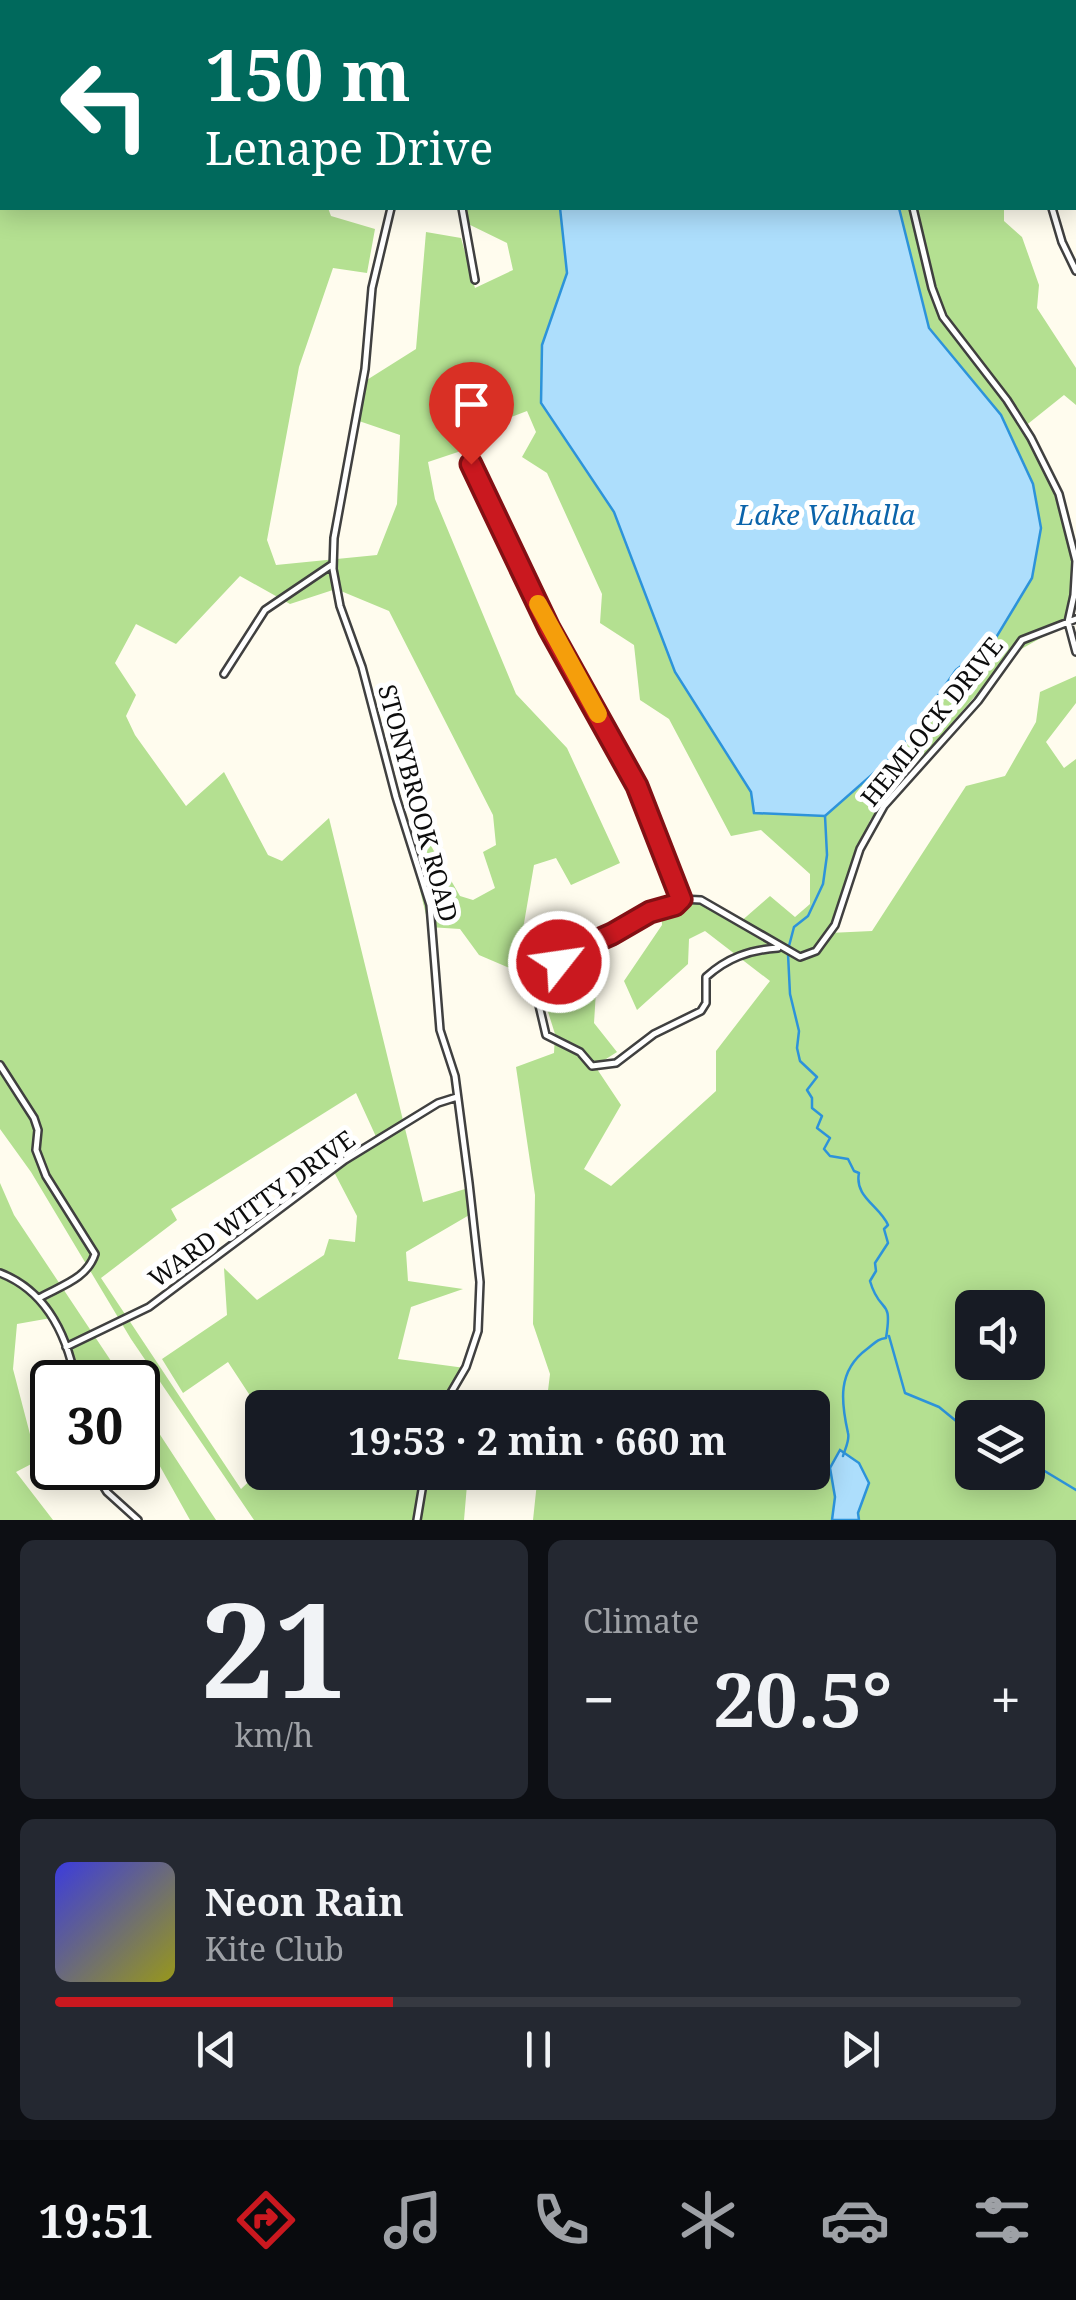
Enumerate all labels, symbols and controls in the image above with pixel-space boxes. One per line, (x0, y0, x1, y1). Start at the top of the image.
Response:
text: 150 m (205, 26, 411, 122)
icon: left (40, 40, 170, 170)
text: Lenape Drive (205, 117, 493, 178)
pin (429, 362, 514, 465)
icon: arrive (444, 377, 499, 432)
water label: Lake Valhalla (736, 495, 916, 533)
street label: HEMLOCK DRIVE (852, 629, 1010, 813)
street label: STONYBROOK ROAD (371, 681, 467, 925)
position arrow (507, 910, 611, 1014)
street label: WARD WITTY DRIVE (141, 1122, 361, 1294)
map controls (955, 1290, 1045, 1490)
button: sound (955, 1290, 1045, 1380)
speed limit sign: 30 (30, 1360, 160, 1490)
button: layers (955, 1400, 1045, 1490)
text: 19:53 · 2 min · 660 m (348, 1414, 727, 1466)
text: 21 (201, 1559, 347, 1736)
text: Climate (583, 1599, 699, 1642)
text: 20.5° (713, 1647, 892, 1749)
text: − (583, 1661, 615, 1736)
text: + (990, 1661, 1021, 1736)
text: km/h (235, 1713, 313, 1756)
text: Neon Rain (205, 1875, 404, 1927)
text: Kite Club (205, 1927, 344, 1970)
icon: previous (189, 2022, 244, 2077)
icon: pause (511, 2022, 566, 2077)
icon: next (833, 2022, 888, 2077)
icon: directions (231, 2185, 301, 2255)
icon: music (378, 2185, 448, 2255)
icon: phone (526, 2185, 596, 2255)
icon: climate (673, 2185, 743, 2255)
icon: car (820, 2185, 890, 2255)
icon: filters (967, 2185, 1037, 2255)
text: 19:51 (39, 2190, 154, 2251)

